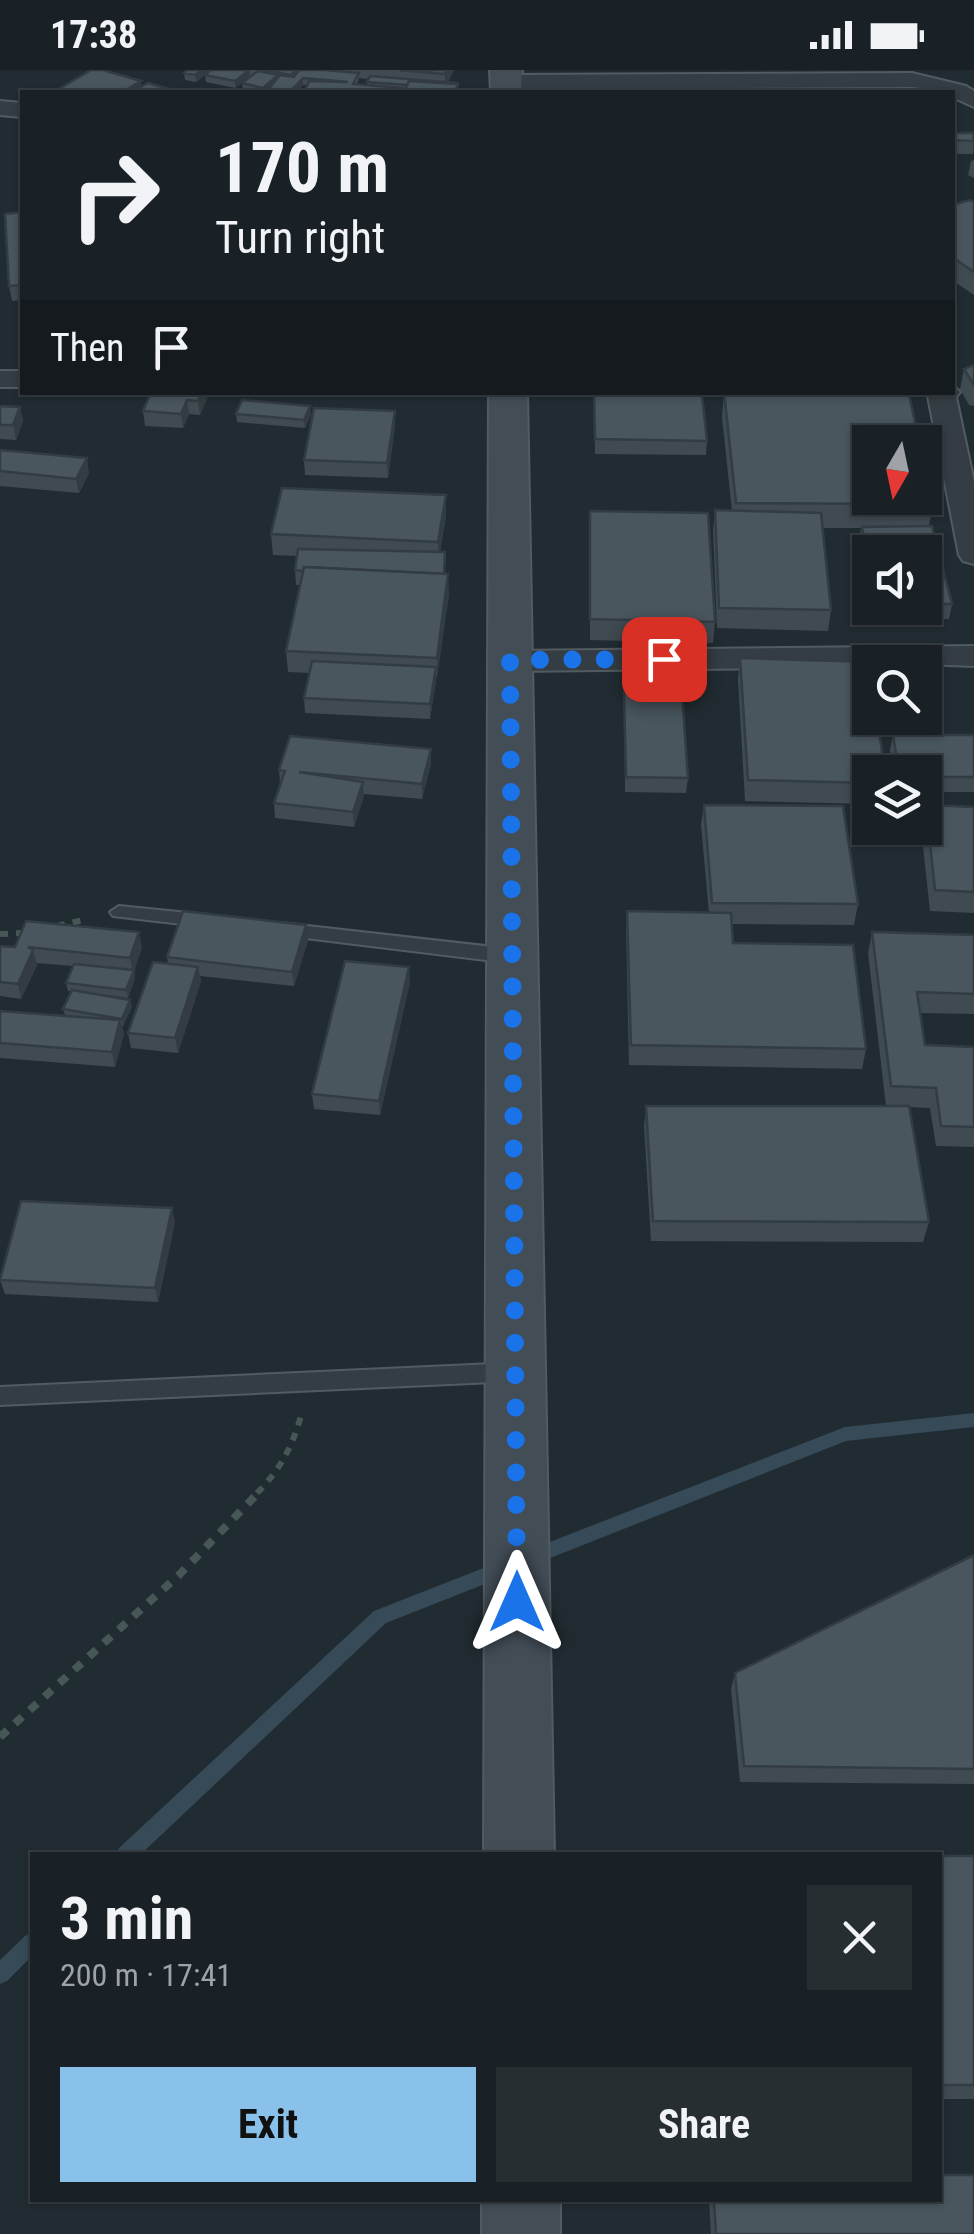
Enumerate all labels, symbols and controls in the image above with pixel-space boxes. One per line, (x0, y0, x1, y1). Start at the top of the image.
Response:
text: 17:38 (50, 13, 137, 57)
text: 170 m (215, 127, 389, 209)
icon: right (50, 130, 180, 260)
text: Turn right (215, 211, 385, 264)
icon: arrive (144, 320, 199, 375)
text: Then (50, 326, 124, 370)
north arrow (852, 425, 942, 515)
map controls (852, 425, 942, 845)
button: sound (852, 535, 942, 625)
pin (622, 617, 707, 702)
icon: arrive (637, 632, 692, 687)
button: search (852, 645, 942, 735)
button: layers (852, 755, 942, 845)
position arrow (465, 1550, 569, 1654)
text: 3 min (60, 1883, 193, 1954)
button: close (807, 1885, 912, 1990)
text: 200 m · 17:41 (60, 1956, 232, 1994)
button: Exit (60, 2067, 476, 2182)
button: Share (496, 2067, 912, 2182)

